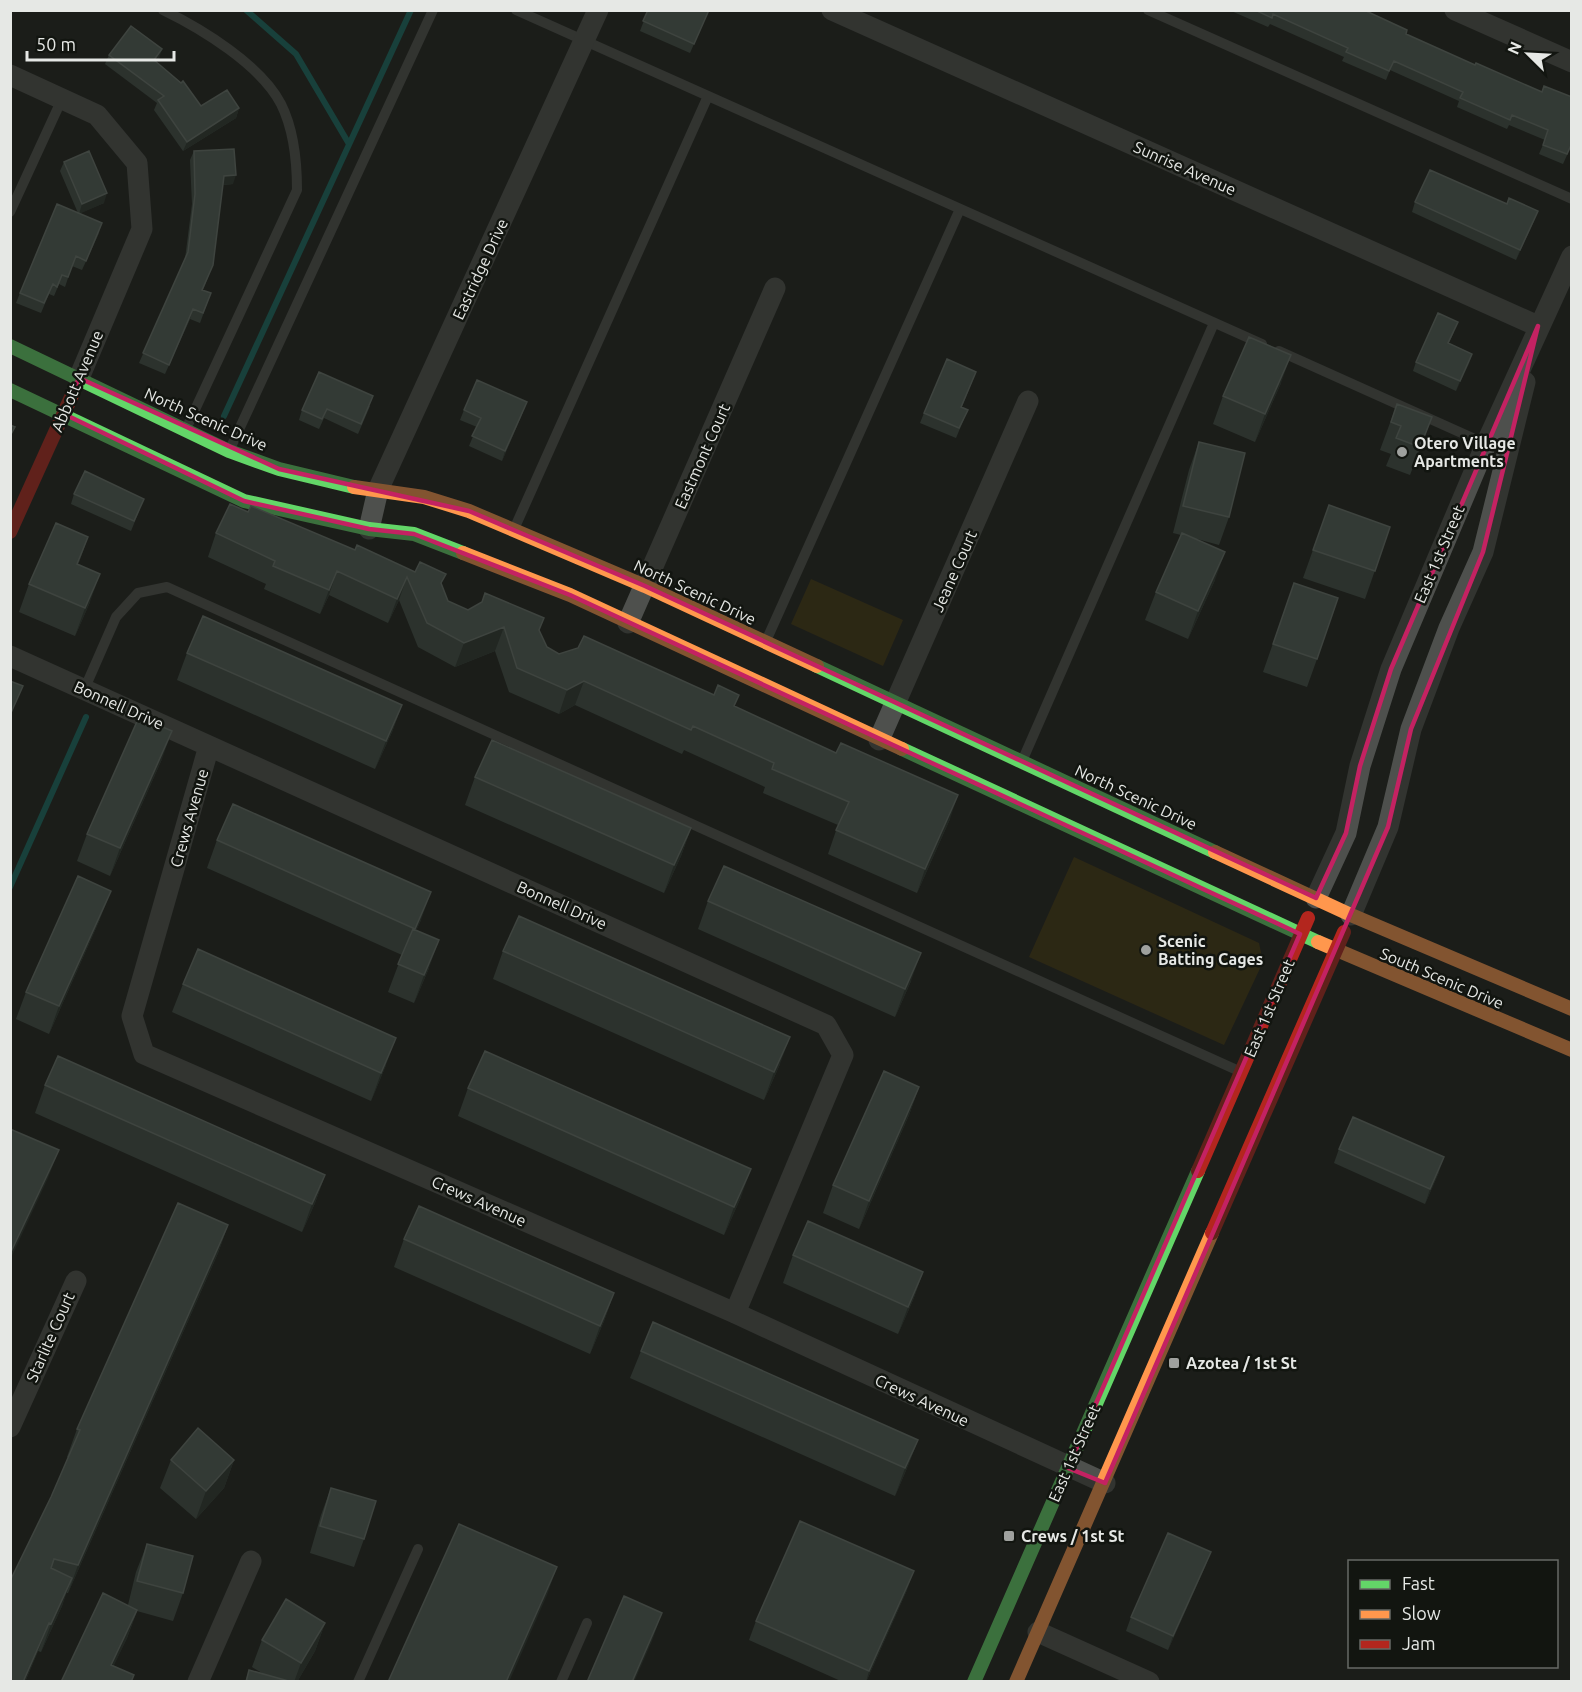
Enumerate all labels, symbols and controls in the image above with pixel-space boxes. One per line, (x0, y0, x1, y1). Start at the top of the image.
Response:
scale bar (27, 24, 174, 62)
north arrow (1498, 24, 1558, 84)
text: 50 m (36, 34, 76, 54)
text: N (1504, 39, 1525, 57)
street label: Sunrise Avenue (1131, 137, 1239, 199)
street label: Eastridge Drive (449, 216, 511, 322)
street label: Abbott Avenue (47, 327, 107, 435)
street label: North Scenic Drive (142, 384, 270, 454)
street label: Eastmont Court (671, 400, 734, 511)
place label: Otero Village Apartments (1414, 434, 1516, 470)
marker: Otero Village Apartments (1395, 445, 1409, 459)
street label: East 1st Street (1410, 502, 1468, 606)
street label: Jeane Court (928, 527, 980, 614)
street label: North Scenic Drive (631, 556, 759, 628)
street label: Bonnell Drive (71, 677, 167, 733)
street label: North Scenic Drive (1072, 761, 1200, 833)
street label: Crews Avenue (166, 767, 212, 869)
street label: Bonnell Drive (514, 877, 610, 933)
place label: Scenic Batting Cages (1158, 932, 1263, 968)
marker: Scenic Batting Cages (1139, 943, 1153, 957)
street label: South Scenic Drive (1377, 944, 1507, 1012)
street label: East 1st Street (1240, 956, 1298, 1060)
street label: Crews Avenue (429, 1172, 529, 1230)
street label: Starlite Court (22, 1289, 78, 1385)
place label: Azotea / 1st St (1186, 1354, 1297, 1372)
marker: Azotea / 1st St (1167, 1356, 1181, 1370)
street label: Crews Avenue (872, 1370, 972, 1430)
street label: East 1st Street (1044, 1401, 1104, 1504)
place label: Crews / 1st St (1021, 1527, 1125, 1545)
marker: Crews / 1st St (1002, 1529, 1016, 1543)
legend (1348, 1560, 1558, 1668)
text: Fast (1402, 1573, 1435, 1593)
text: Slow (1402, 1603, 1441, 1623)
text: Jam (1402, 1633, 1436, 1653)

